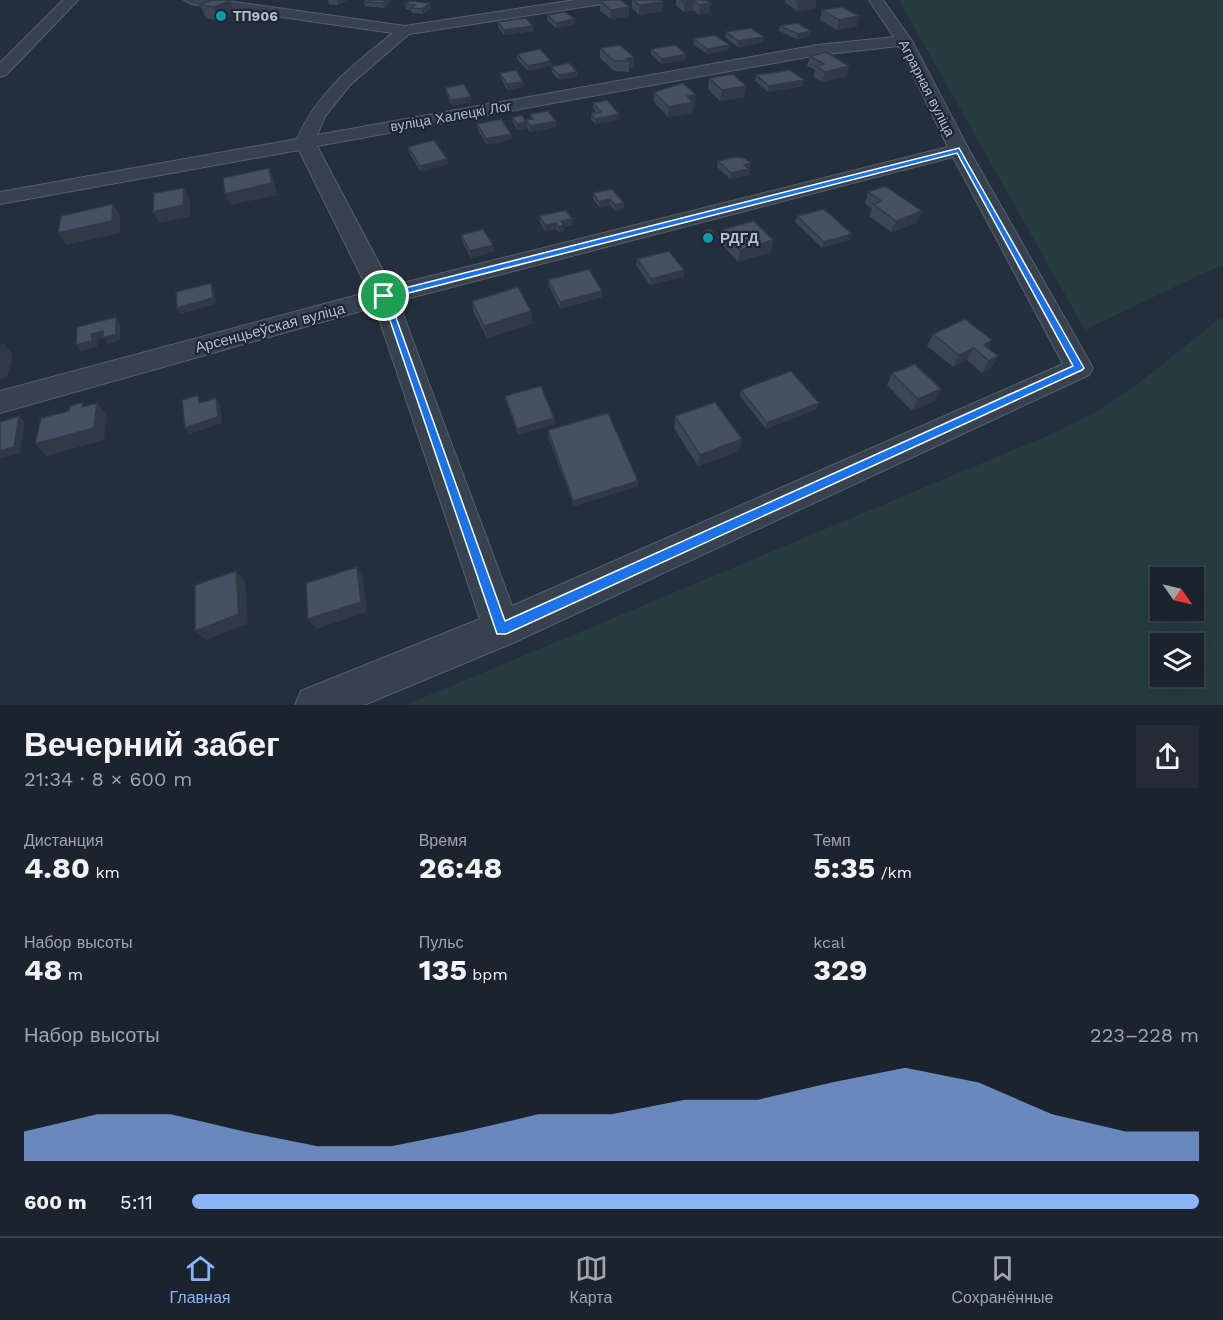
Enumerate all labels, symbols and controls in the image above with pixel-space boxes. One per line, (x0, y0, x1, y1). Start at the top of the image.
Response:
place label: ТП906 (233, 8, 278, 24)
marker: ТП906 (214, 9, 228, 23)
street label: Аграрная вуліца (896, 37, 958, 139)
street label: вуліца Халецкі Лог (389, 97, 513, 135)
place label: РДГД (720, 229, 759, 247)
marker: РДГД (701, 231, 715, 245)
pin (358, 270, 409, 321)
icon: arrive (367, 279, 400, 312)
street label: Арсенцьеўская вуліца (193, 299, 348, 357)
north arrow (1150, 567, 1204, 621)
map controls (1150, 567, 1204, 687)
button: layers (1150, 633, 1204, 687)
text: Вечерний забег (24, 725, 280, 764)
button: share (1136, 725, 1199, 788)
text: 21:34 · 8 × 600 m (24, 767, 192, 791)
text: Дистанция (24, 831, 103, 850)
text: Время (419, 831, 467, 850)
text: Темп (813, 831, 851, 850)
text: 4.80 (24, 850, 90, 885)
text: 26:48 (419, 850, 502, 885)
text: 5:35 (813, 850, 875, 885)
text: km (90, 863, 120, 882)
text: /km (875, 863, 912, 882)
text: Набор высоты (24, 933, 132, 952)
text: Пульс (419, 933, 463, 952)
text: kcal (813, 933, 845, 952)
text: 48 (24, 952, 62, 987)
text: 135 (419, 952, 467, 987)
text: 329 (813, 952, 867, 987)
text: m (62, 965, 83, 984)
text: bpm (467, 965, 508, 984)
text: Набор высоты (24, 1023, 160, 1047)
text: 223–228 m (1090, 1023, 1199, 1047)
text: 600 m (24, 1190, 87, 1214)
text: 5:11 (120, 1190, 153, 1214)
tab: Главная (170, 1252, 230, 1307)
tab: Карта (570, 1252, 612, 1307)
tab: Сохранённые (952, 1252, 1053, 1307)

